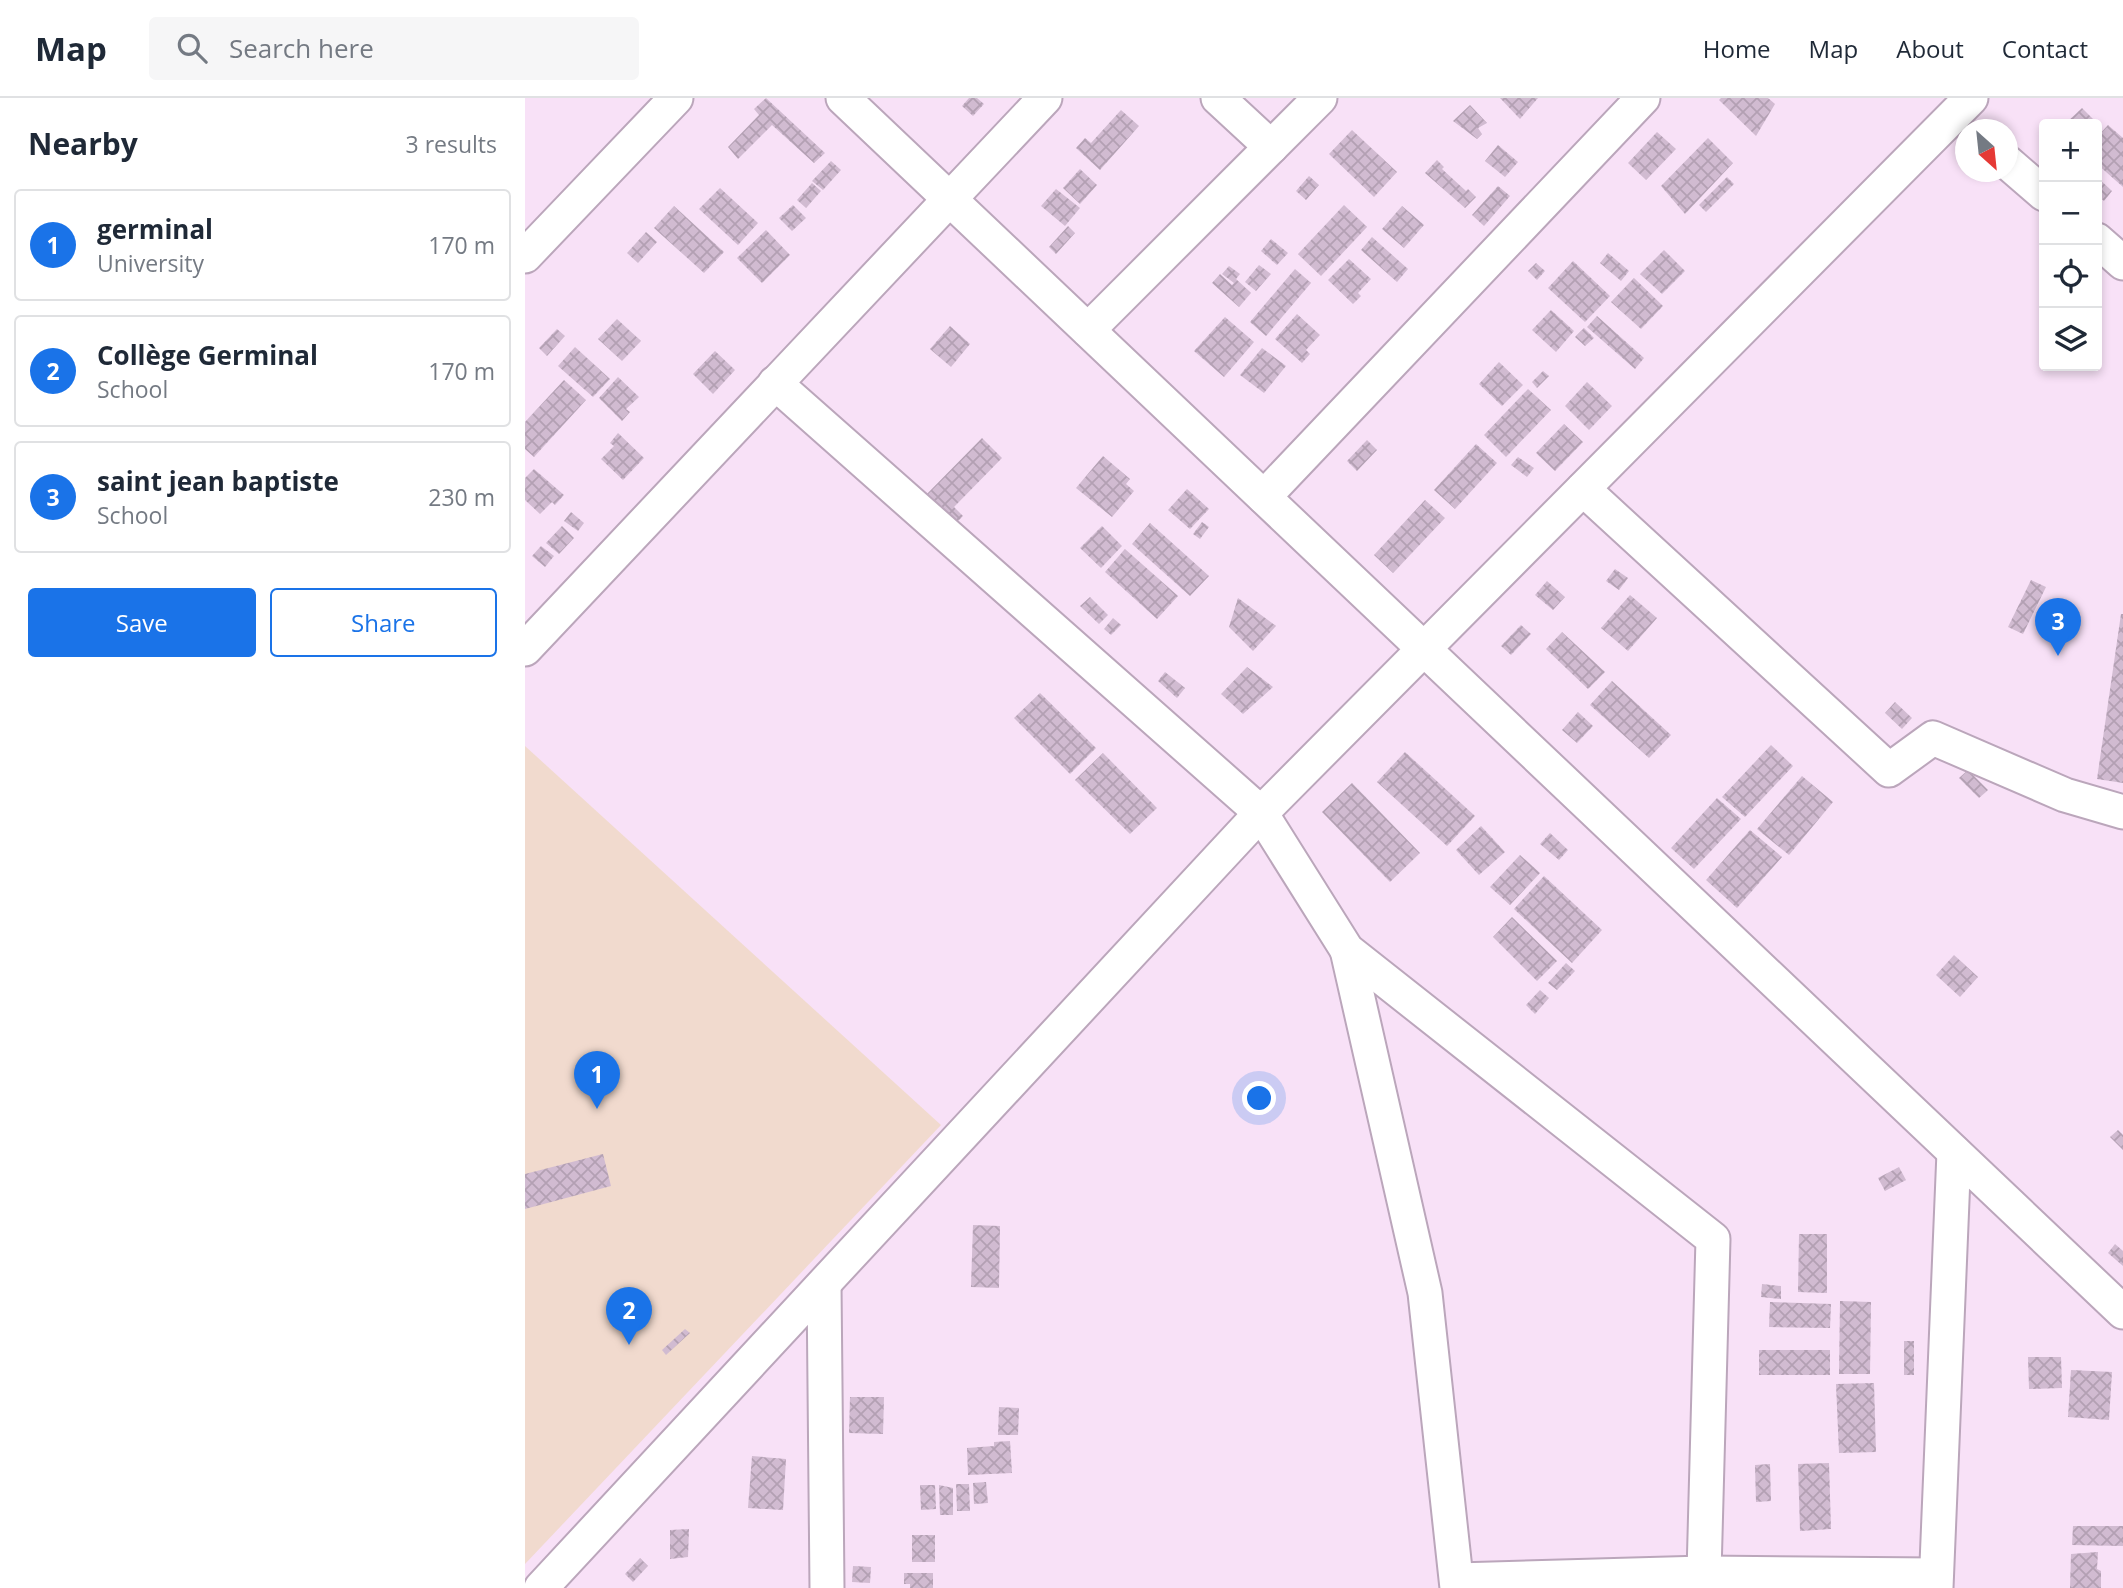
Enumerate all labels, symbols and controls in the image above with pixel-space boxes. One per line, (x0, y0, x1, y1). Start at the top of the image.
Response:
search box (149, 17, 639, 80)
text: Map (35, 26, 107, 71)
icon: search (173, 29, 211, 67)
text: Search here (229, 30, 374, 66)
text: Home (1703, 32, 1771, 65)
text: Map (1809, 32, 1858, 65)
text: About (1896, 32, 1964, 65)
text: Contact (2002, 32, 2088, 65)
north arrow (1955, 119, 2018, 182)
map controls (2039, 119, 2102, 371)
button: + (2039, 119, 2102, 182)
text: Nearby (28, 123, 138, 164)
text: 3 results (406, 128, 497, 160)
button: − (2039, 182, 2102, 245)
text: germinal (97, 211, 213, 247)
text: 1 (46, 229, 60, 261)
text: 170 m (428, 229, 495, 261)
button: locate (2039, 245, 2102, 308)
text: University (97, 247, 204, 279)
button: layers (2039, 308, 2102, 371)
text: Collège Germinal (97, 337, 318, 373)
text: 2 (46, 355, 60, 387)
text: 170 m (428, 355, 495, 387)
text: School (97, 373, 168, 405)
text: saint jean baptiste (97, 463, 339, 499)
text: 3 (46, 481, 60, 513)
text: 230 m (428, 481, 495, 513)
text: School (97, 499, 168, 531)
button: Save (28, 588, 256, 657)
button: Share (270, 588, 497, 657)
pin: 3 (2035, 598, 2081, 656)
pin: 1 (574, 1051, 620, 1109)
your location (1242, 1081, 1276, 1115)
pin: 2 (606, 1287, 652, 1345)

